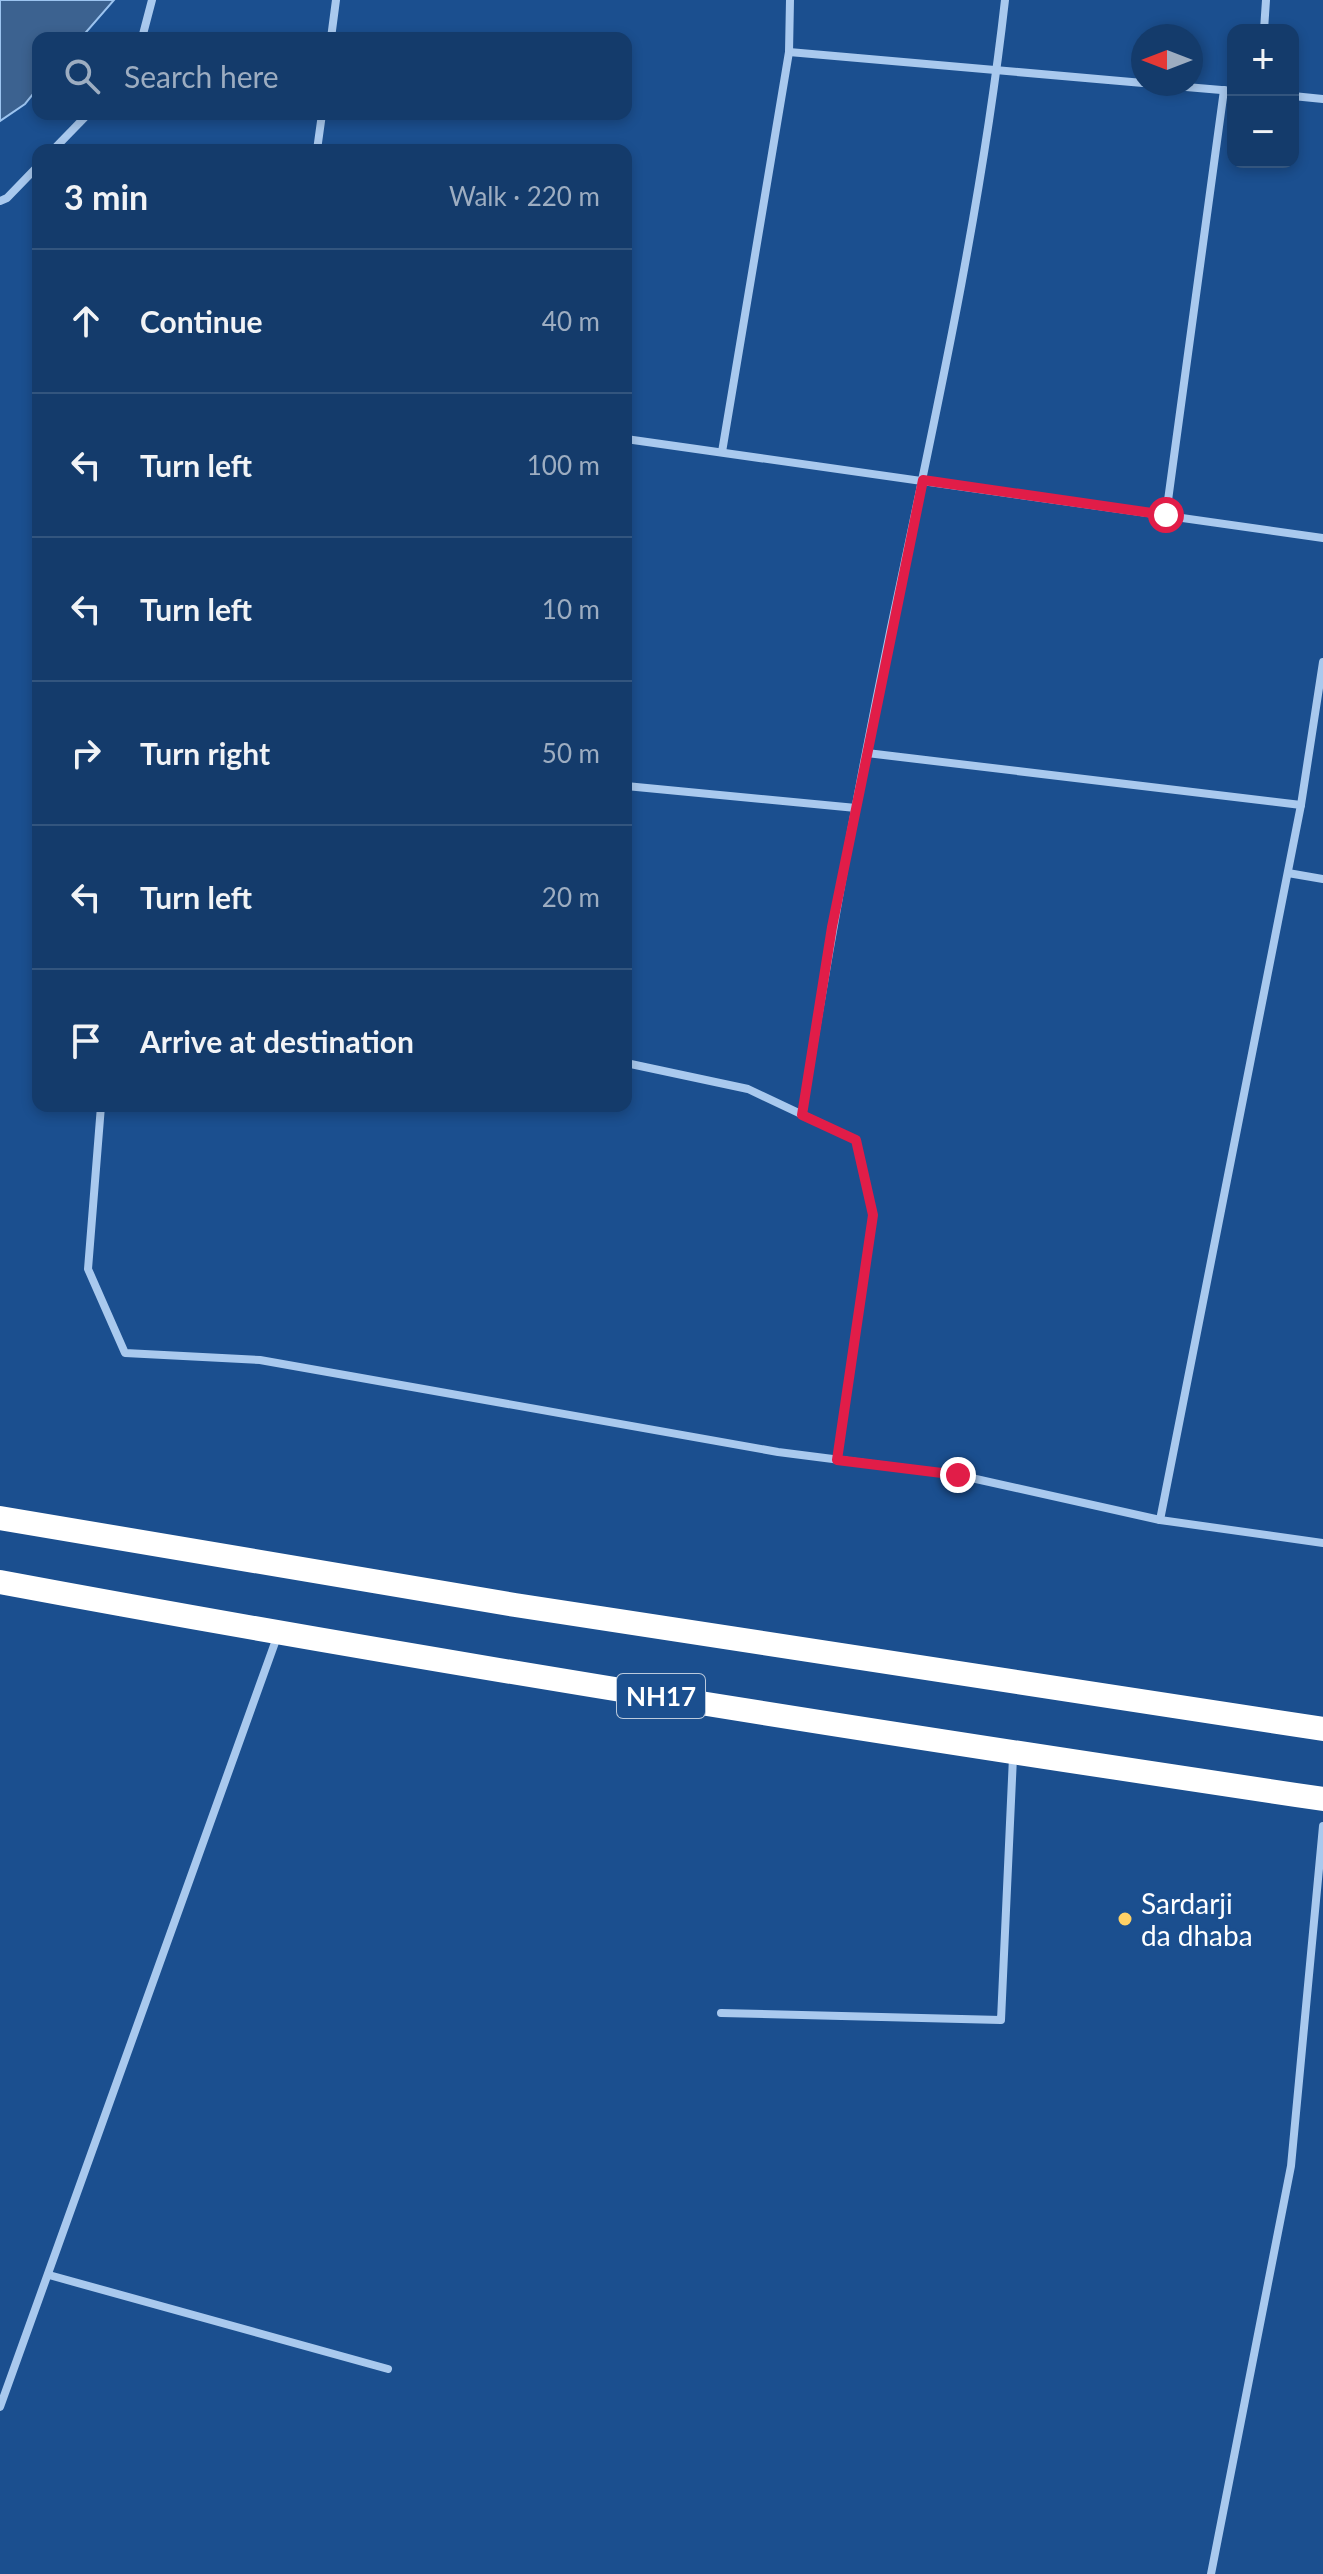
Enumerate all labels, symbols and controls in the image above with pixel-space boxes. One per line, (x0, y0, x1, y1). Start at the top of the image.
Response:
north arrow (1131, 24, 1203, 96)
map controls (1227, 24, 1299, 168)
button: + (1227, 24, 1299, 96)
search box (32, 32, 632, 120)
icon: search (60, 54, 104, 98)
text: Search here (124, 58, 279, 94)
button: − (1227, 96, 1299, 168)
text: 3 min (64, 176, 148, 217)
text: Walk · 220 m (449, 180, 600, 212)
icon: ahead (64, 299, 108, 343)
text: Continue (140, 303, 263, 339)
text: 40 m (542, 305, 600, 337)
icon: left (64, 443, 108, 487)
text: Turn left (140, 447, 252, 483)
text: 100 m (527, 449, 600, 481)
route start (1148, 497, 1184, 533)
icon: left (64, 587, 108, 631)
text: Turn left (140, 591, 252, 627)
text: 10 m (542, 593, 600, 625)
icon: right (64, 731, 108, 775)
text: Turn right (140, 735, 270, 771)
text: 50 m (542, 737, 600, 769)
icon: left (64, 875, 108, 919)
text: Turn left (140, 879, 252, 915)
text: 20 m (542, 881, 600, 913)
icon: arrive (64, 1019, 108, 1063)
text: Arrive at destination (140, 1023, 414, 1059)
route end (940, 1457, 976, 1493)
road number: NH17 (617, 1674, 705, 1718)
place label: Sardarji da dhaba (1141, 1886, 1253, 1952)
marker: Sardarji da dhaba (1116, 1910, 1134, 1928)

